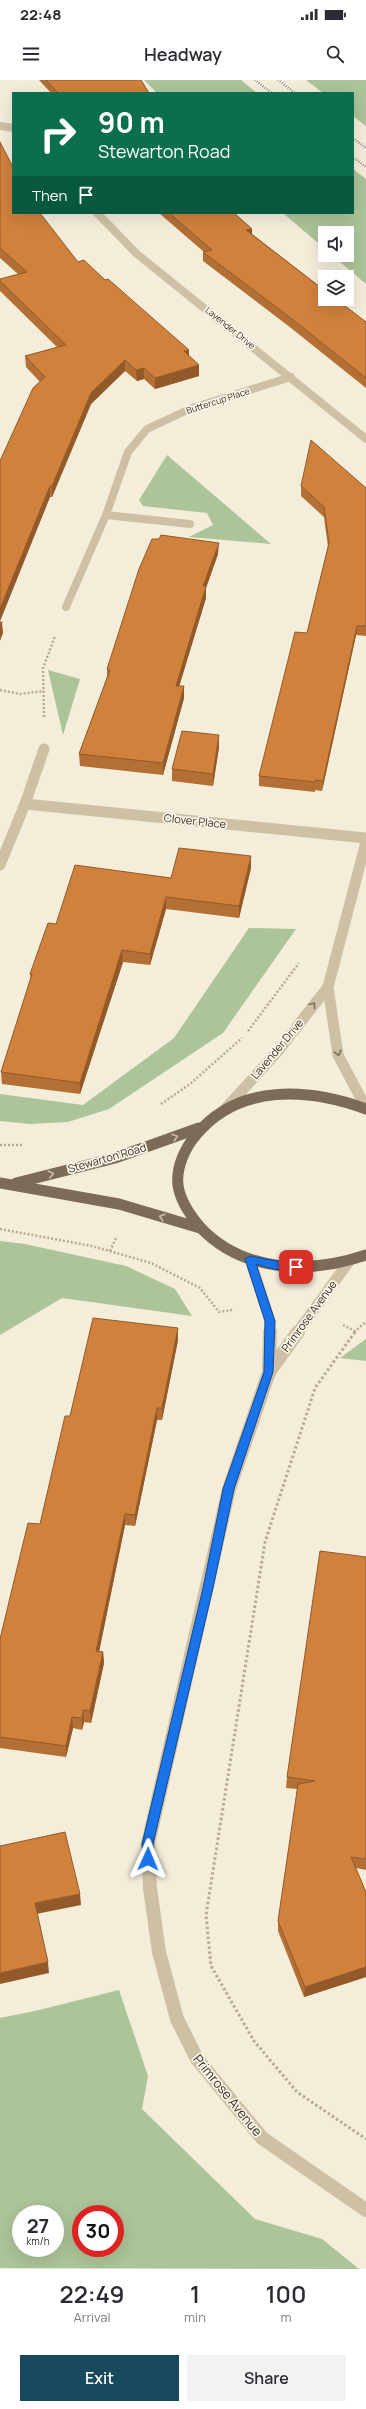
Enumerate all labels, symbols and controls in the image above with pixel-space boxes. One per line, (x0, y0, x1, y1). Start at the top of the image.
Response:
text: 22:48 (20, 4, 61, 25)
text: Headway (144, 42, 222, 66)
icon: menu (20, 43, 42, 65)
icon: search (324, 43, 346, 65)
text: 90 m (98, 103, 165, 141)
icon: right (32, 108, 84, 160)
text: Stewarton Road (98, 139, 230, 163)
icon: arrive (75, 184, 97, 206)
text: Then (32, 185, 67, 206)
map controls (318, 226, 354, 306)
button: sound (318, 226, 354, 262)
button: layers (318, 270, 354, 306)
street label: Lavender Drive (203, 303, 258, 352)
street label: Buttercup Place (184, 384, 251, 417)
street label: Clover Place (163, 810, 227, 831)
one-way arrow (309, 1003, 316, 1010)
street label: Lavender Drive (247, 1015, 307, 1082)
one-way arrow (334, 1049, 342, 1056)
one-way arrow (171, 1133, 178, 1141)
street label: Stewarton Road (66, 1139, 148, 1176)
one-way arrow (47, 1170, 54, 1179)
one-way arrow (159, 1213, 166, 1222)
pin (279, 1250, 313, 1284)
icon: arrive (285, 1256, 307, 1278)
street label: Primrose Avenue (278, 1277, 340, 1354)
position arrow (127, 1838, 169, 1880)
street label: Primrose Avenue (189, 2050, 267, 2140)
speed limit sign: 30 (72, 2205, 124, 2257)
text: 27 (27, 2212, 49, 2239)
text: km/h (26, 2234, 50, 2248)
text: 22:49 (60, 2277, 125, 2310)
text: 1 (190, 2277, 200, 2310)
text: 100 (265, 2277, 306, 2310)
text: Arrival (73, 2308, 111, 2326)
text: min (184, 2308, 206, 2326)
text: m (280, 2308, 291, 2326)
button: Exit (20, 2355, 179, 2401)
button: Share (187, 2355, 346, 2401)

